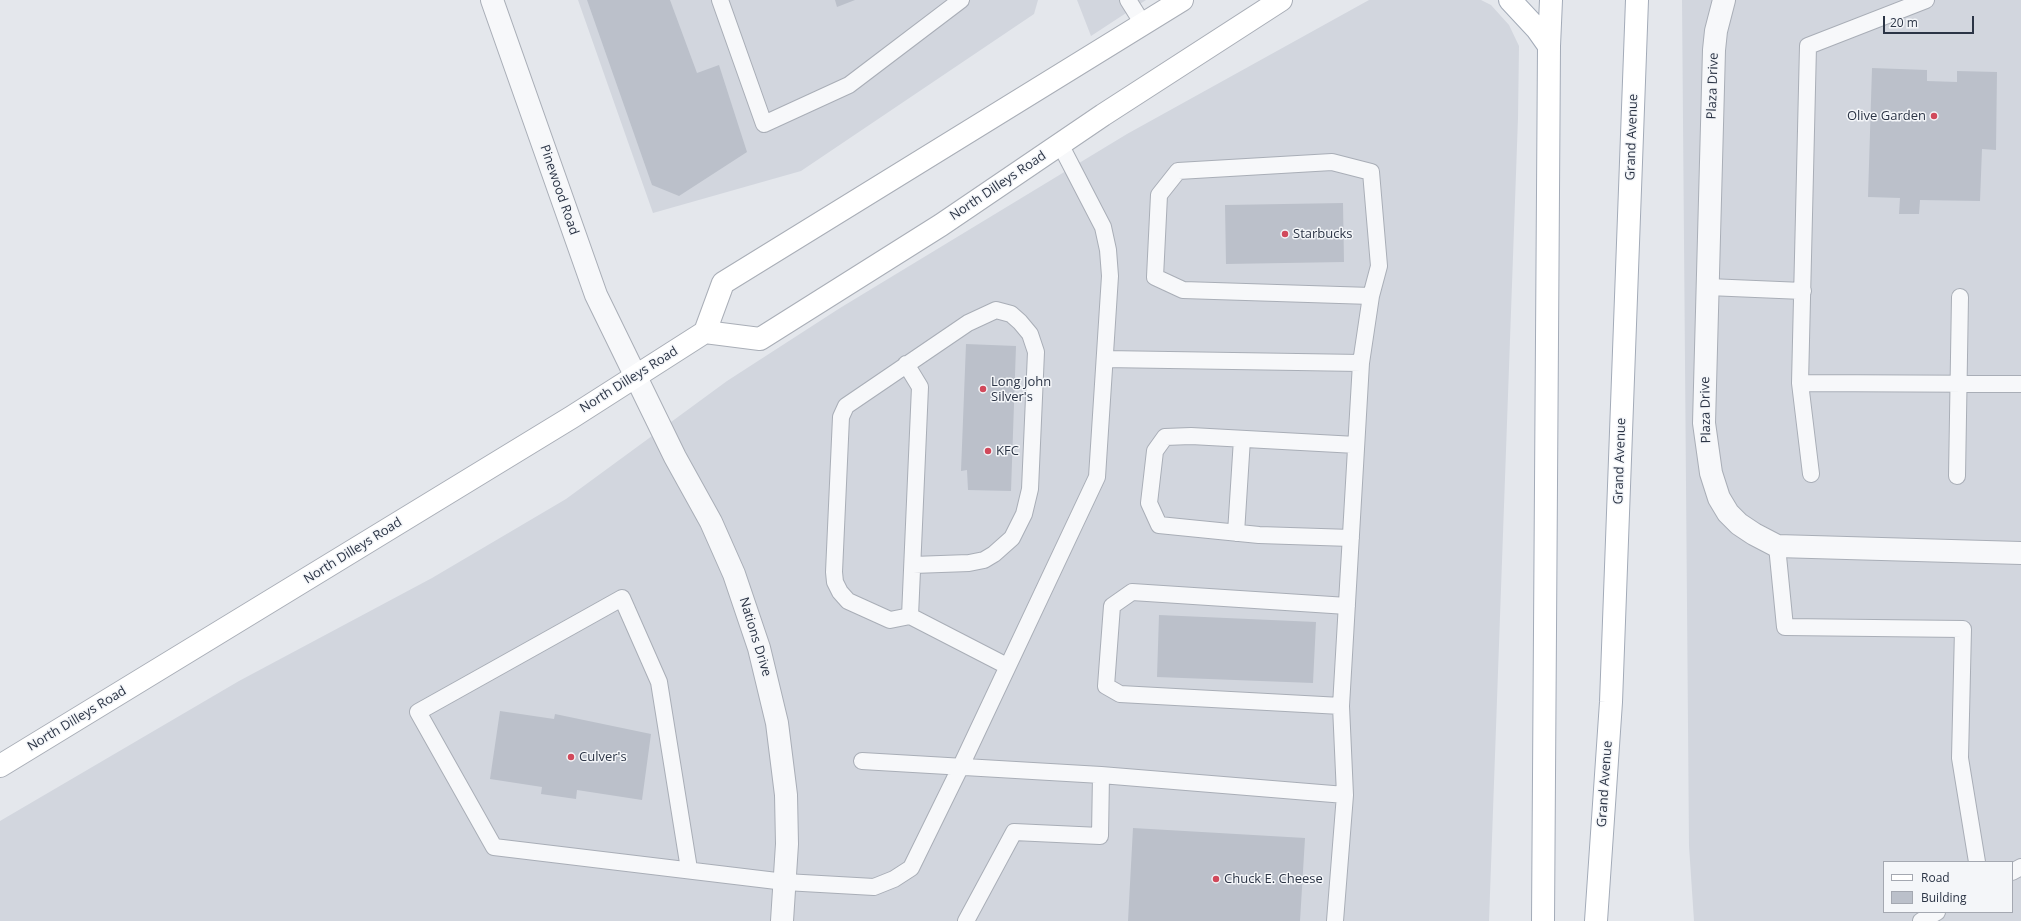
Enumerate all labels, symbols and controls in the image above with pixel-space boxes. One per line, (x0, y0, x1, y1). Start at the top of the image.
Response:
scale bar (1885, 8, 1976, 34)
text: 20 m (1890, 14, 1918, 31)
street label: Plaza Drive (1704, 52, 1722, 120)
street label: Grand Avenue (1623, 93, 1641, 181)
place label: Olive Garden (1847, 108, 1926, 124)
marker: Olive Garden (1929, 111, 1939, 121)
street label: Pinewood Road (536, 143, 582, 237)
street label: North Dilleys Road (947, 148, 1049, 224)
place label: Starbucks (1293, 226, 1352, 242)
marker: Starbucks (1280, 229, 1290, 239)
street label: North Dilleys Road (577, 344, 681, 416)
place label: Long John Silver's (991, 374, 1051, 405)
street label: Plaza Drive (1698, 376, 1714, 444)
marker: Long John Silver's (978, 384, 988, 394)
street label: Grand Avenue (1611, 417, 1629, 505)
place label: KFC (996, 443, 1019, 459)
marker: KFC (983, 446, 993, 456)
street label: North Dilleys Road (301, 515, 405, 587)
street label: Nations Drive (736, 595, 774, 679)
street label: North Dilleys Road (25, 683, 129, 755)
street label: Grand Avenue (1594, 740, 1616, 828)
place label: Culver's (579, 749, 627, 765)
marker: Culver's (566, 752, 576, 762)
legend (1883, 861, 2013, 913)
text: Road (1921, 869, 1950, 886)
place label: Chuck E. Cheese (1224, 871, 1323, 887)
marker: Chuck E. Cheese (1211, 874, 1221, 884)
text: Building (1921, 889, 1966, 906)

